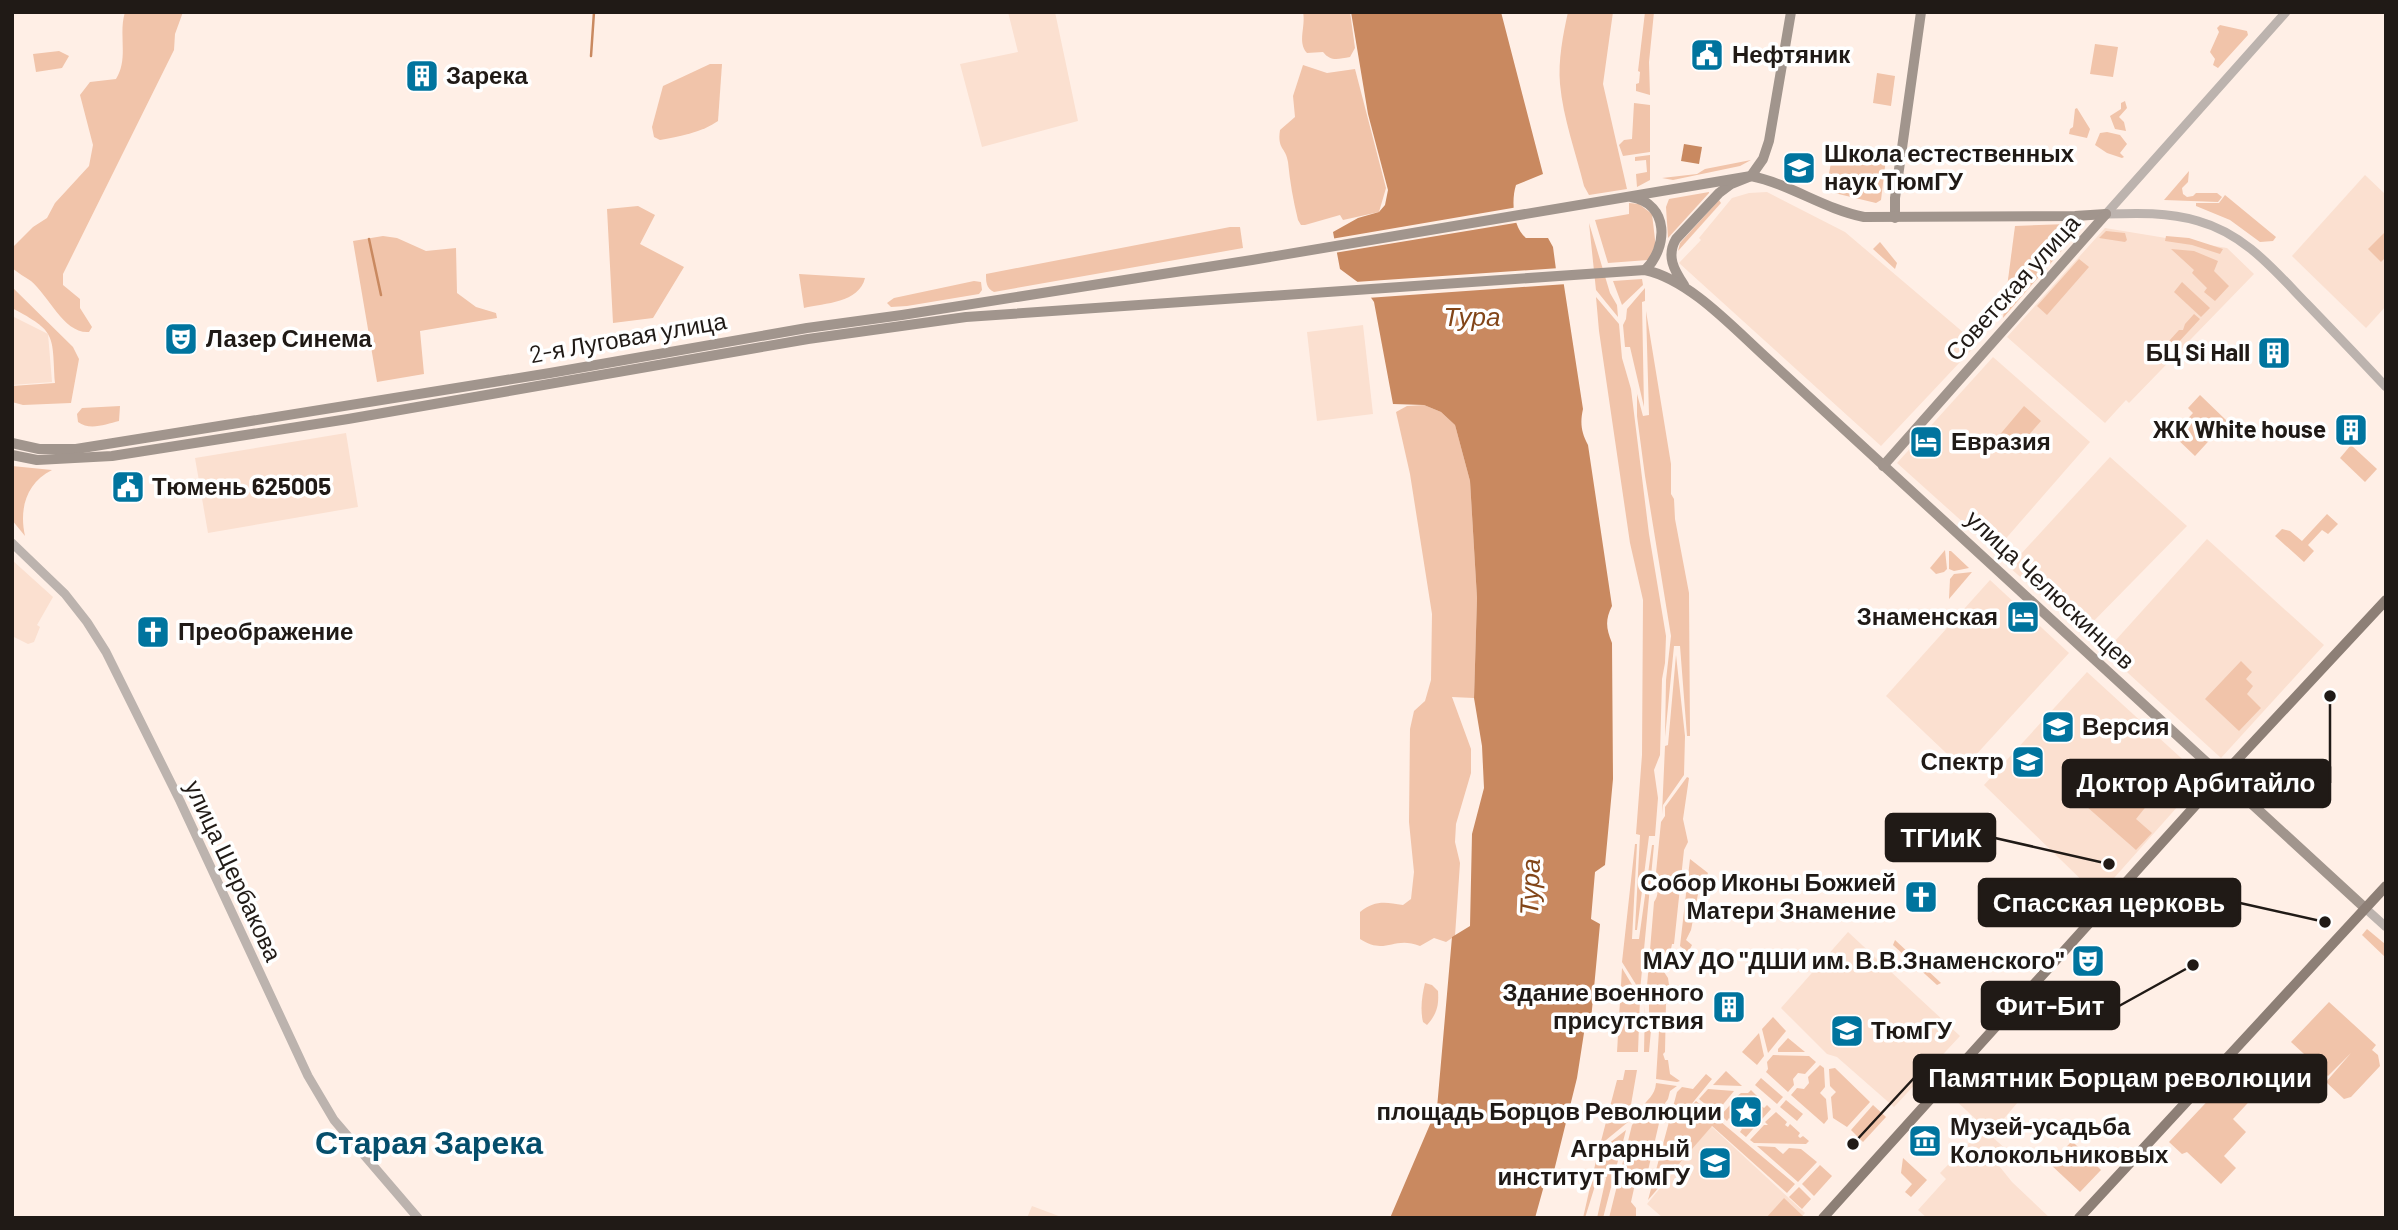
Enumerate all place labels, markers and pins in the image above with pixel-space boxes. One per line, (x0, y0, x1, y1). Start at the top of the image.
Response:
public building icon: Нефтяник (1688, 36, 1726, 74)
place label: Нефтяник (1732, 39, 1851, 68)
building icon: Зарека (403, 57, 441, 95)
place label: Зарека (446, 60, 528, 89)
place label: Школа естественных наук ТюмГУ (1824, 138, 2075, 195)
school or university icon: Школа естественных наук ТюмГУ (1780, 149, 1818, 187)
theatre icon: Лазер Синема (162, 320, 200, 358)
place label: Лазер Синема (206, 323, 373, 352)
building icon: БЦ Si Hall (2255, 334, 2293, 372)
place label: БЦ Si Hall (2146, 337, 2250, 366)
building icon: ЖК White house (2332, 411, 2370, 449)
place label: ЖК White house (2152, 414, 2326, 443)
hotel icon: Евразия (1907, 423, 1945, 461)
place label: Евразия (1951, 426, 2051, 455)
public building icon: Тюмень 625005 (109, 468, 147, 506)
place label: Тюмень 625005 (152, 471, 331, 500)
hotel icon: Знаменская (2004, 598, 2042, 636)
place label: Знаменская (1857, 601, 1998, 630)
church icon: Преображение (134, 613, 172, 651)
place label: Преображение (178, 616, 353, 645)
school or university icon: Версия (2039, 708, 2077, 746)
place label: Версия (2082, 711, 2169, 740)
school or university icon: Спектр (2009, 743, 2047, 781)
place label: Спектр (1920, 746, 2004, 775)
callout: Доктор Арбитайло (2063, 760, 2330, 807)
callout: ТГИиК (1886, 814, 1995, 861)
place label: Собор Иконы Божией Матери Знамение (1640, 867, 1896, 924)
church icon: Собор Иконы Божией Матери Знамение (1902, 878, 1940, 916)
callout: Спасская церковь (1979, 879, 2240, 926)
theatre icon: МАУ ДО "ДШИ им. В.В.Знаменского" (2069, 942, 2107, 980)
place label: МАУ ДО "ДШИ им. В.В.Знаменского" (1643, 945, 2064, 974)
place label: Здание военного присутствия (1503, 977, 1704, 1034)
callout: Фит-Бит (1982, 982, 2119, 1029)
building icon: Здание военного присутствия (1710, 988, 1748, 1026)
school or university icon: ТюмГУ (1828, 1012, 1866, 1050)
place label: ТюмГУ (1871, 1015, 1953, 1044)
callout: Памятник Борцам революции (1914, 1055, 2326, 1102)
place icon: площадь Борцов Революции (1727, 1093, 1765, 1131)
place label: площадь Борцов Революции (1376, 1096, 1722, 1125)
place label: Музей-усадьба Колокольниковых (1950, 1111, 2169, 1168)
museum icon: Музей-усадьба Колокольниковых (1906, 1122, 1944, 1160)
place label: Аграрный институт ТюмГУ (1498, 1133, 1691, 1190)
school or university icon: Аграрный институт ТюмГУ (1696, 1144, 1734, 1182)

